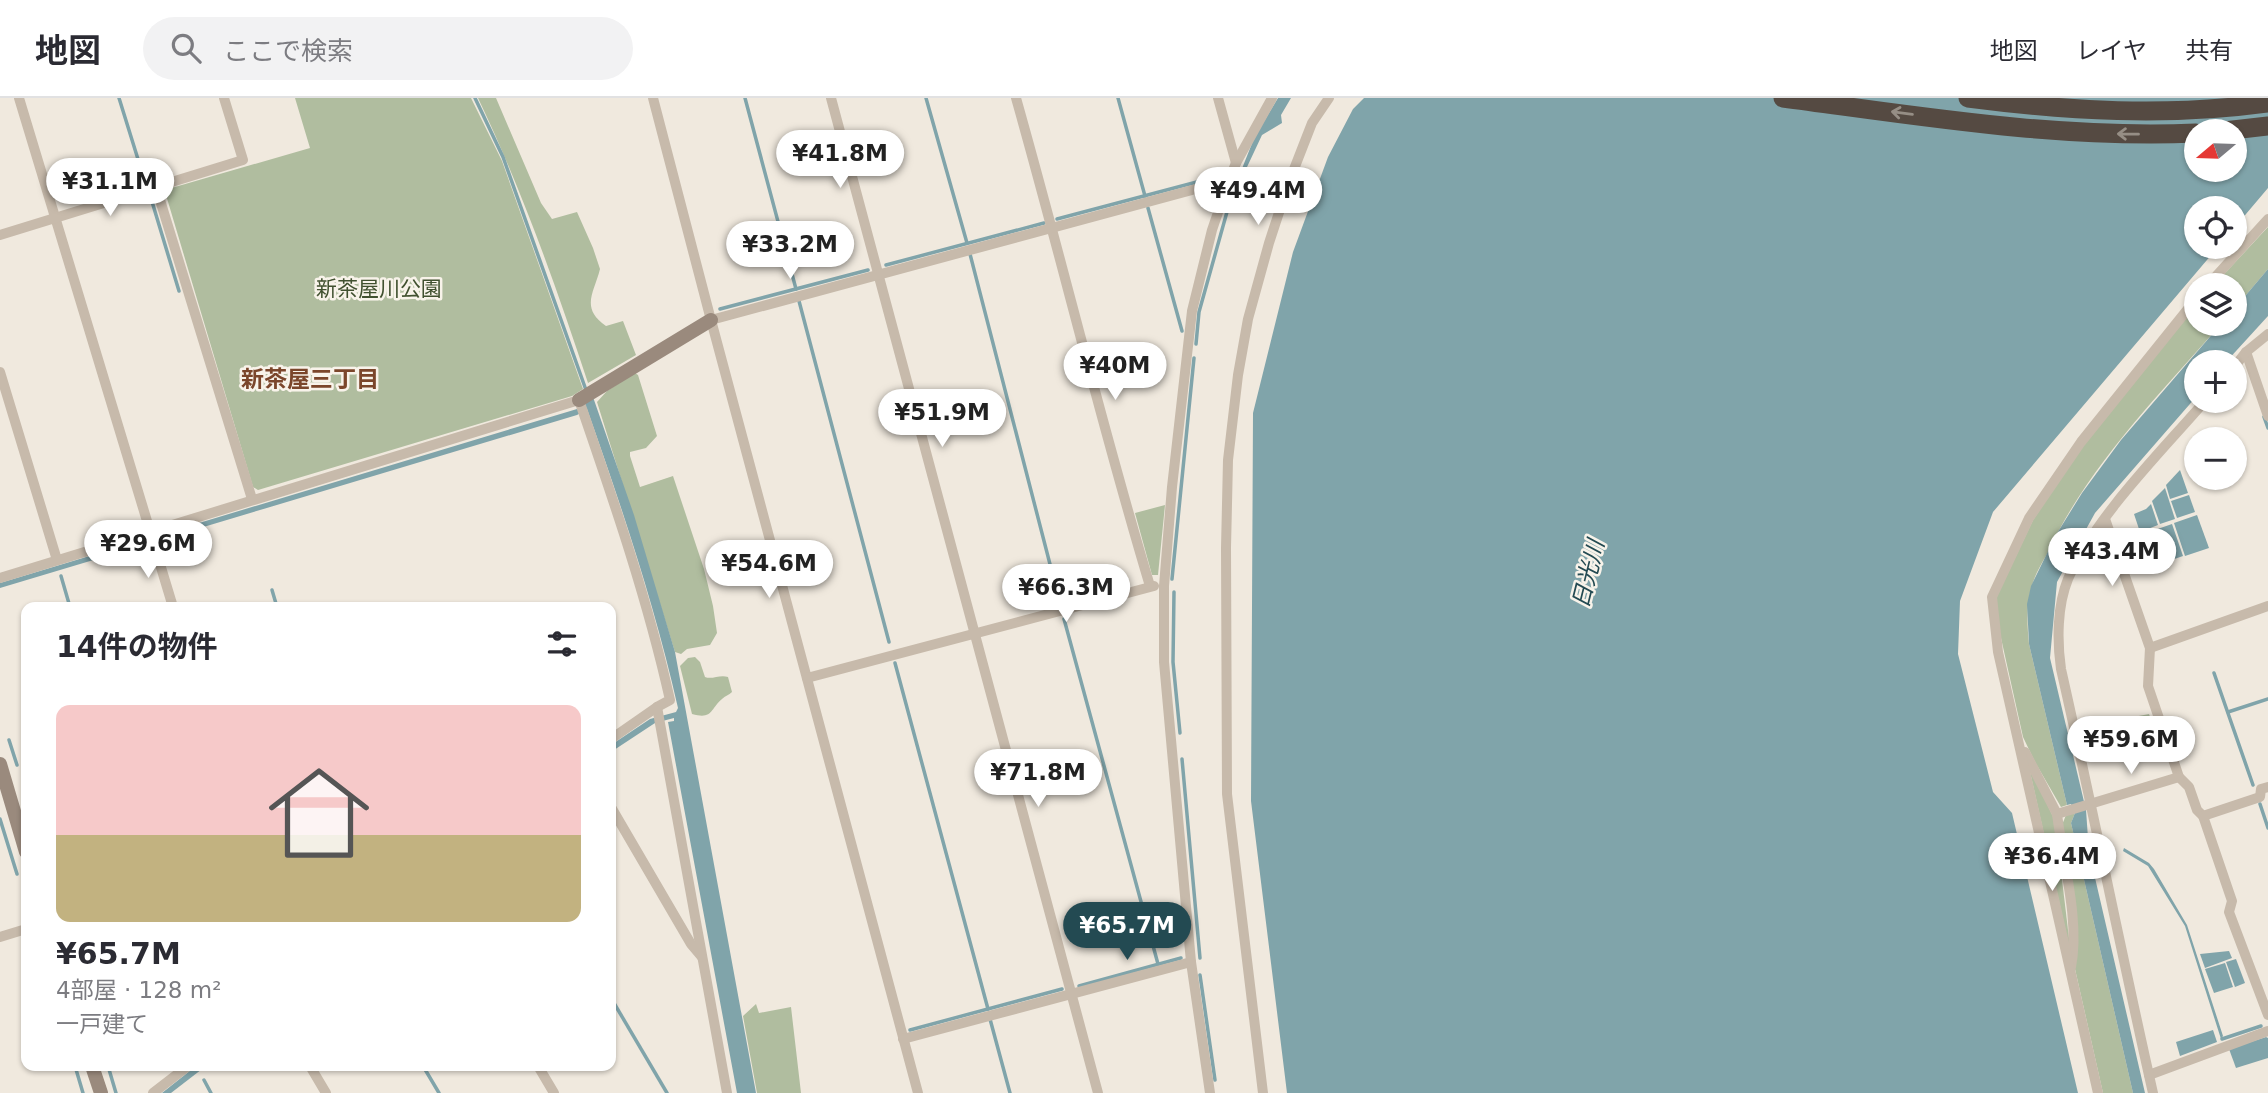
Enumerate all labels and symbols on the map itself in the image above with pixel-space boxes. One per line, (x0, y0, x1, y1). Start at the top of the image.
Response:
one-way arrow (1891, 107, 1914, 120)
north arrow (2184, 119, 2247, 182)
one-way arrow (2117, 127, 2140, 141)
pin: ¥41.8M (783, 130, 897, 190)
pin: ¥31.1M (53, 158, 167, 218)
pin: ¥49.4M (1201, 167, 1315, 227)
pin: ¥33.2M (733, 222, 847, 281)
park label: 新茶屋川公園 (316, 277, 442, 301)
pin: ¥40M (1074, 342, 1156, 402)
district label: 新茶屋三丁目 (241, 366, 379, 392)
pin: ¥51.9M (885, 390, 999, 449)
pin: ¥29.6M (91, 520, 205, 580)
pin: ¥43.4M (2055, 528, 2169, 588)
water label: 日光川 (1567, 534, 1610, 611)
pin: ¥54.6M (712, 540, 826, 600)
pin: ¥66.3M (1009, 564, 1123, 624)
pin: ¥59.6M (2074, 716, 2188, 776)
pin: ¥71.8M (981, 750, 1095, 809)
pin: ¥36.4M (1995, 834, 2109, 893)
pin: ¥65.7M (1070, 902, 1184, 962)

